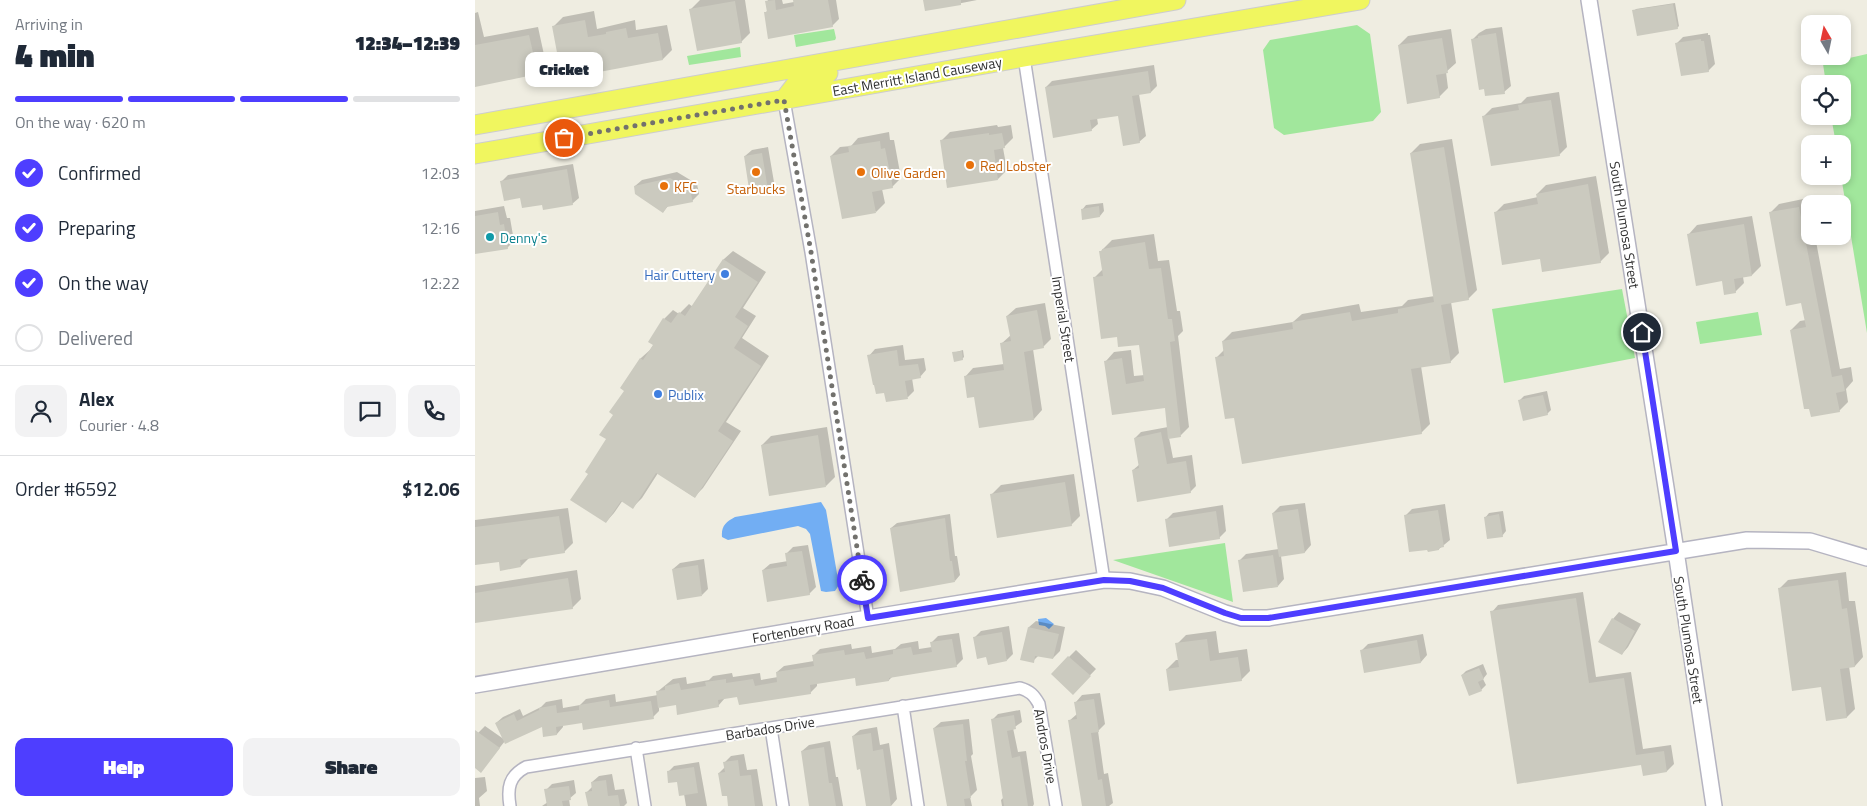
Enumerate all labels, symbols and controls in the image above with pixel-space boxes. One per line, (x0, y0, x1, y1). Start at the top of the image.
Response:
text: Arriving in (15, 12, 83, 36)
north arrow (1801, 15, 1851, 65)
map controls (1801, 15, 1851, 245)
text: 12:34–12:39 (355, 28, 460, 57)
text: 4 min (15, 31, 95, 79)
street label: East Merritt Island Causeway (831, 51, 1004, 101)
callout: Cricket (525, 53, 603, 88)
text: Cricket (539, 57, 589, 81)
button: locate (1801, 75, 1851, 125)
text: On the way · 620 m (15, 110, 146, 134)
pin (543, 117, 585, 159)
icon: bag (550, 124, 578, 152)
button: + (1801, 135, 1851, 185)
place label: Red Lobster (980, 155, 1051, 176)
text: Confirmed (58, 158, 141, 187)
icon: check (15, 159, 43, 187)
marker: Red Lobster (964, 159, 976, 171)
street label: South Plumosa Street (1605, 160, 1645, 290)
text: 12:03 (421, 161, 460, 185)
place label: Olive Garden (871, 162, 946, 183)
marker: Starbucks (750, 166, 762, 178)
marker: Olive Garden (855, 166, 867, 178)
place label: KFC (674, 176, 697, 197)
place label: Starbucks (727, 178, 785, 199)
marker: KFC (658, 180, 670, 192)
button: − (1801, 195, 1851, 245)
text: Preparing (58, 213, 135, 242)
icon: check (15, 214, 43, 242)
text: 12:16 (421, 216, 460, 240)
place label: Denny's (500, 227, 547, 248)
marker: Denny's (484, 231, 496, 243)
place label: Hair Cuttery (644, 264, 715, 285)
text: On the way (58, 268, 149, 297)
marker: Hair Cuttery (719, 268, 731, 280)
icon: check (15, 269, 43, 297)
text: 12:22 (421, 271, 460, 295)
street label: Imperial Street (1047, 274, 1081, 364)
pin (1621, 311, 1663, 353)
icon: home (1628, 318, 1656, 346)
text: Delivered (58, 323, 133, 352)
text: Alex (79, 384, 114, 413)
place label: Publix (668, 384, 704, 405)
button: person (15, 385, 67, 437)
button: chat (344, 385, 396, 437)
button: phone (408, 385, 460, 437)
marker: Publix (652, 388, 664, 400)
text: Courier · 4.8 (79, 413, 159, 437)
text: Order #6592 (15, 474, 117, 503)
text: $12.06 (402, 474, 460, 503)
courier (837, 555, 887, 605)
icon: bike (848, 566, 876, 594)
street label: South Plumosa Street (1669, 575, 1709, 705)
street label: Fortenberry Road (750, 610, 856, 648)
street label: Andros Drive (1029, 707, 1063, 785)
street label: Barbados Drive (724, 711, 816, 745)
button: Help (15, 738, 233, 796)
button: Share (243, 738, 460, 796)

